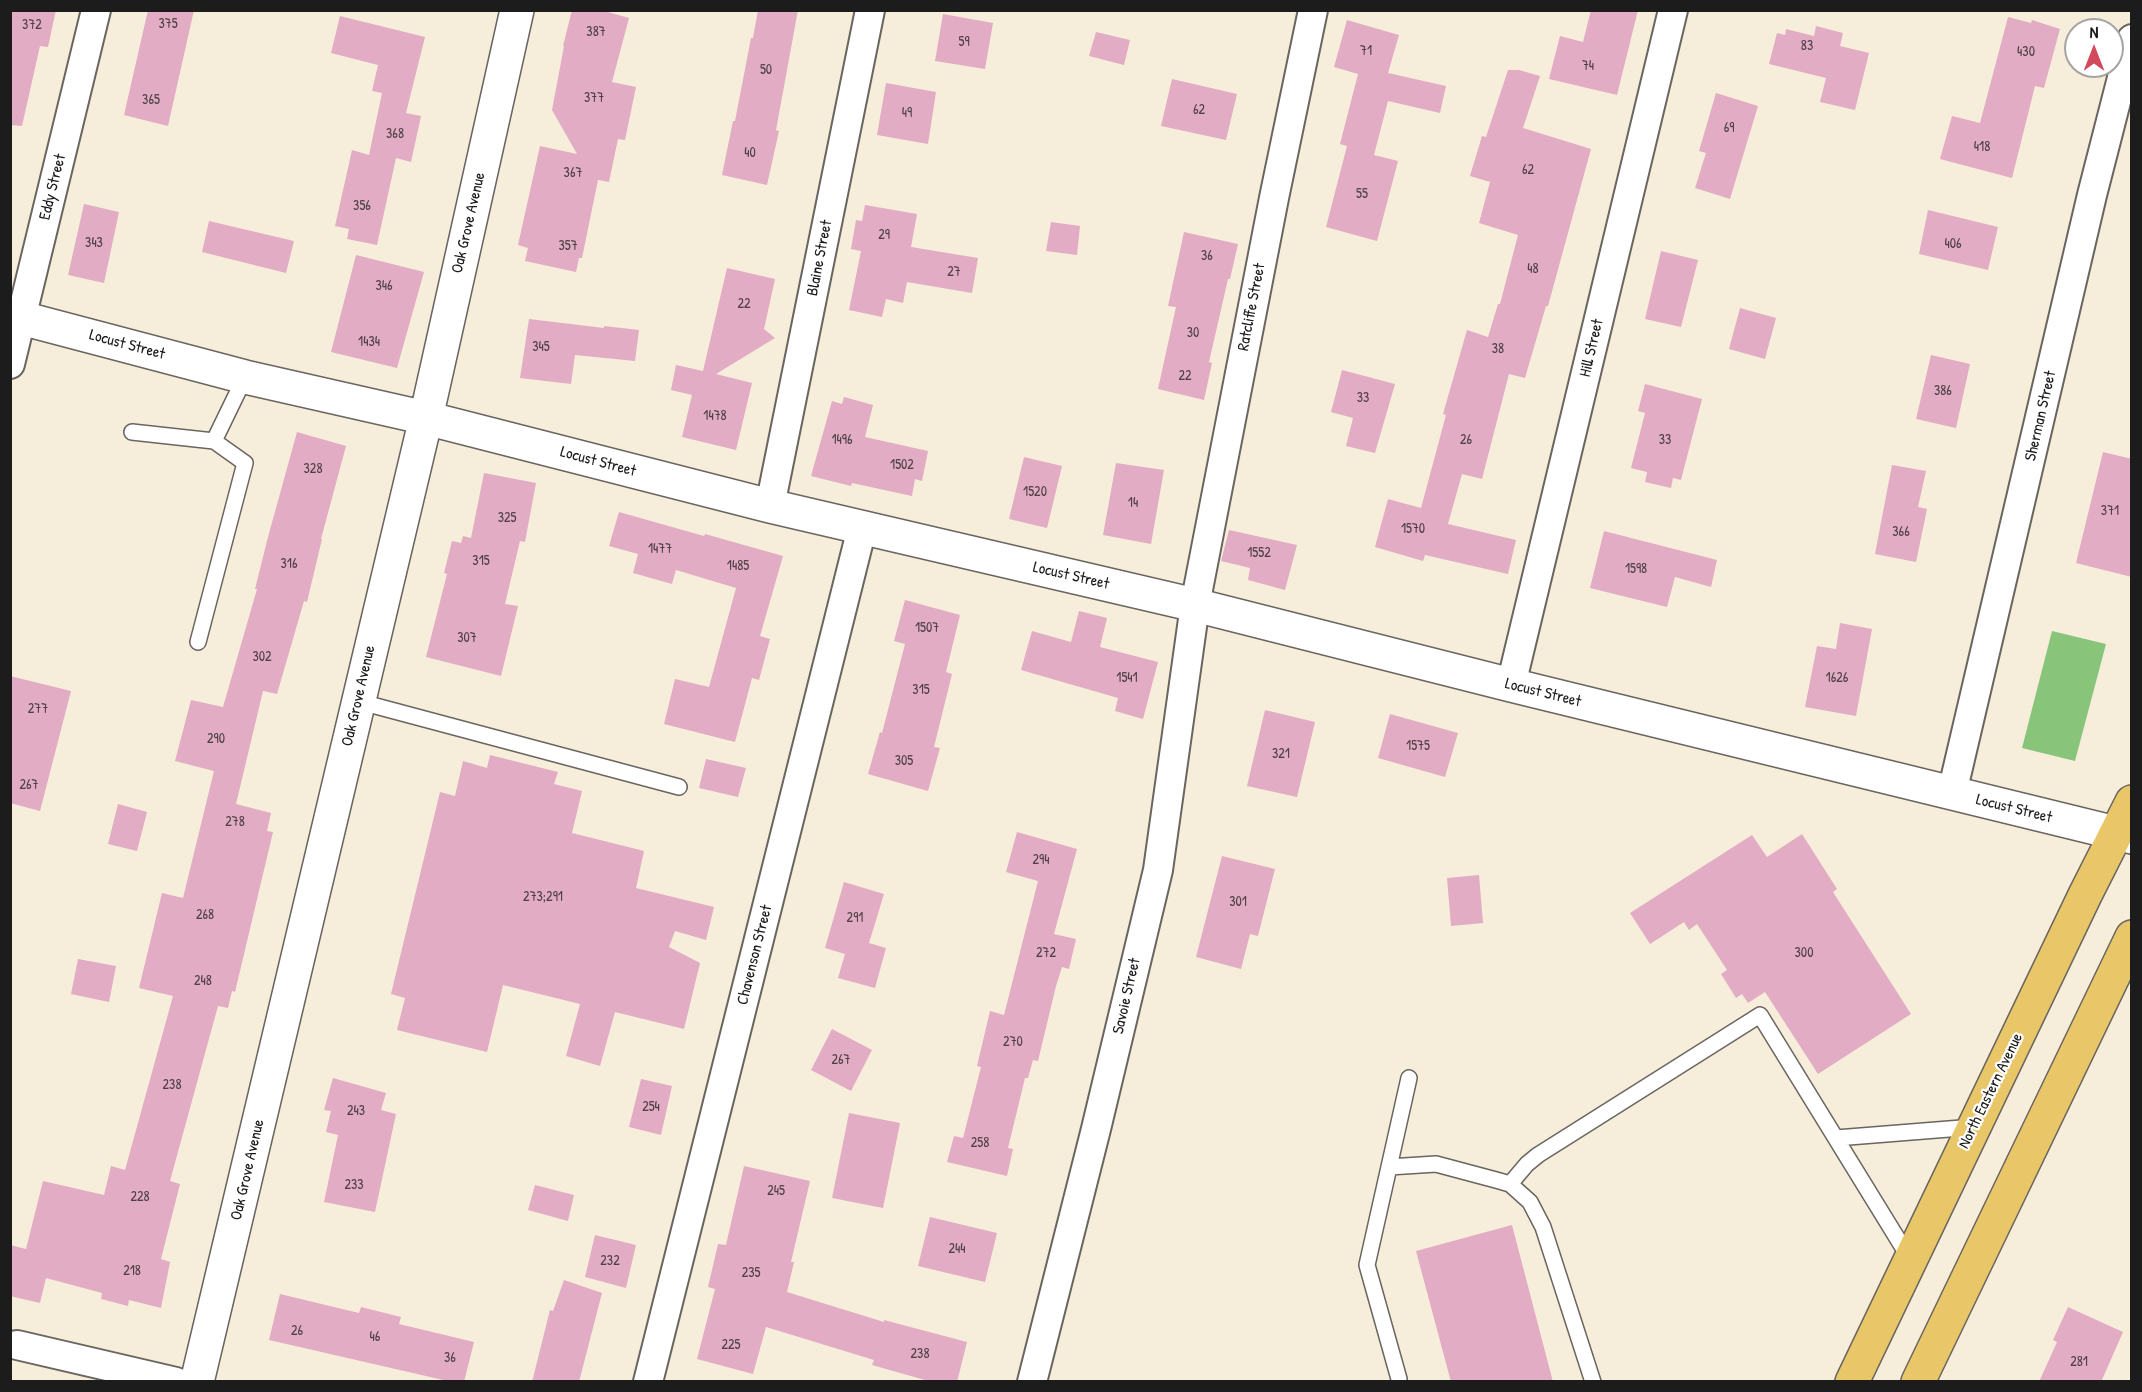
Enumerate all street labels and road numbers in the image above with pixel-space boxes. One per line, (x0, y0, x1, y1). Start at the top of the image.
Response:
street label: Eddy Street (36, 152, 70, 222)
street label: Oak Grove Avenue (448, 171, 490, 275)
street label: Blaine Street (803, 218, 837, 298)
street label: Ratcliffe Street (1234, 262, 1270, 352)
street label: Hill Street (1576, 317, 1608, 379)
street label: Locust Street (87, 326, 167, 364)
street label: Sherman Street (2021, 369, 2061, 463)
street label: Locust Street (558, 443, 638, 481)
street label: Locust Street (1031, 558, 1111, 594)
street label: Oak Grove Avenue (338, 644, 380, 748)
street label: Locust Street (1503, 674, 1583, 712)
street label: Locust Street (1974, 790, 2054, 828)
street label: Chavenson Street (733, 903, 777, 1007)
street label: Savoie Street (1109, 956, 1145, 1036)
street label: North Eastern Avenue (1955, 1030, 2027, 1152)
street label: Oak Grove Avenue (227, 1118, 269, 1222)

